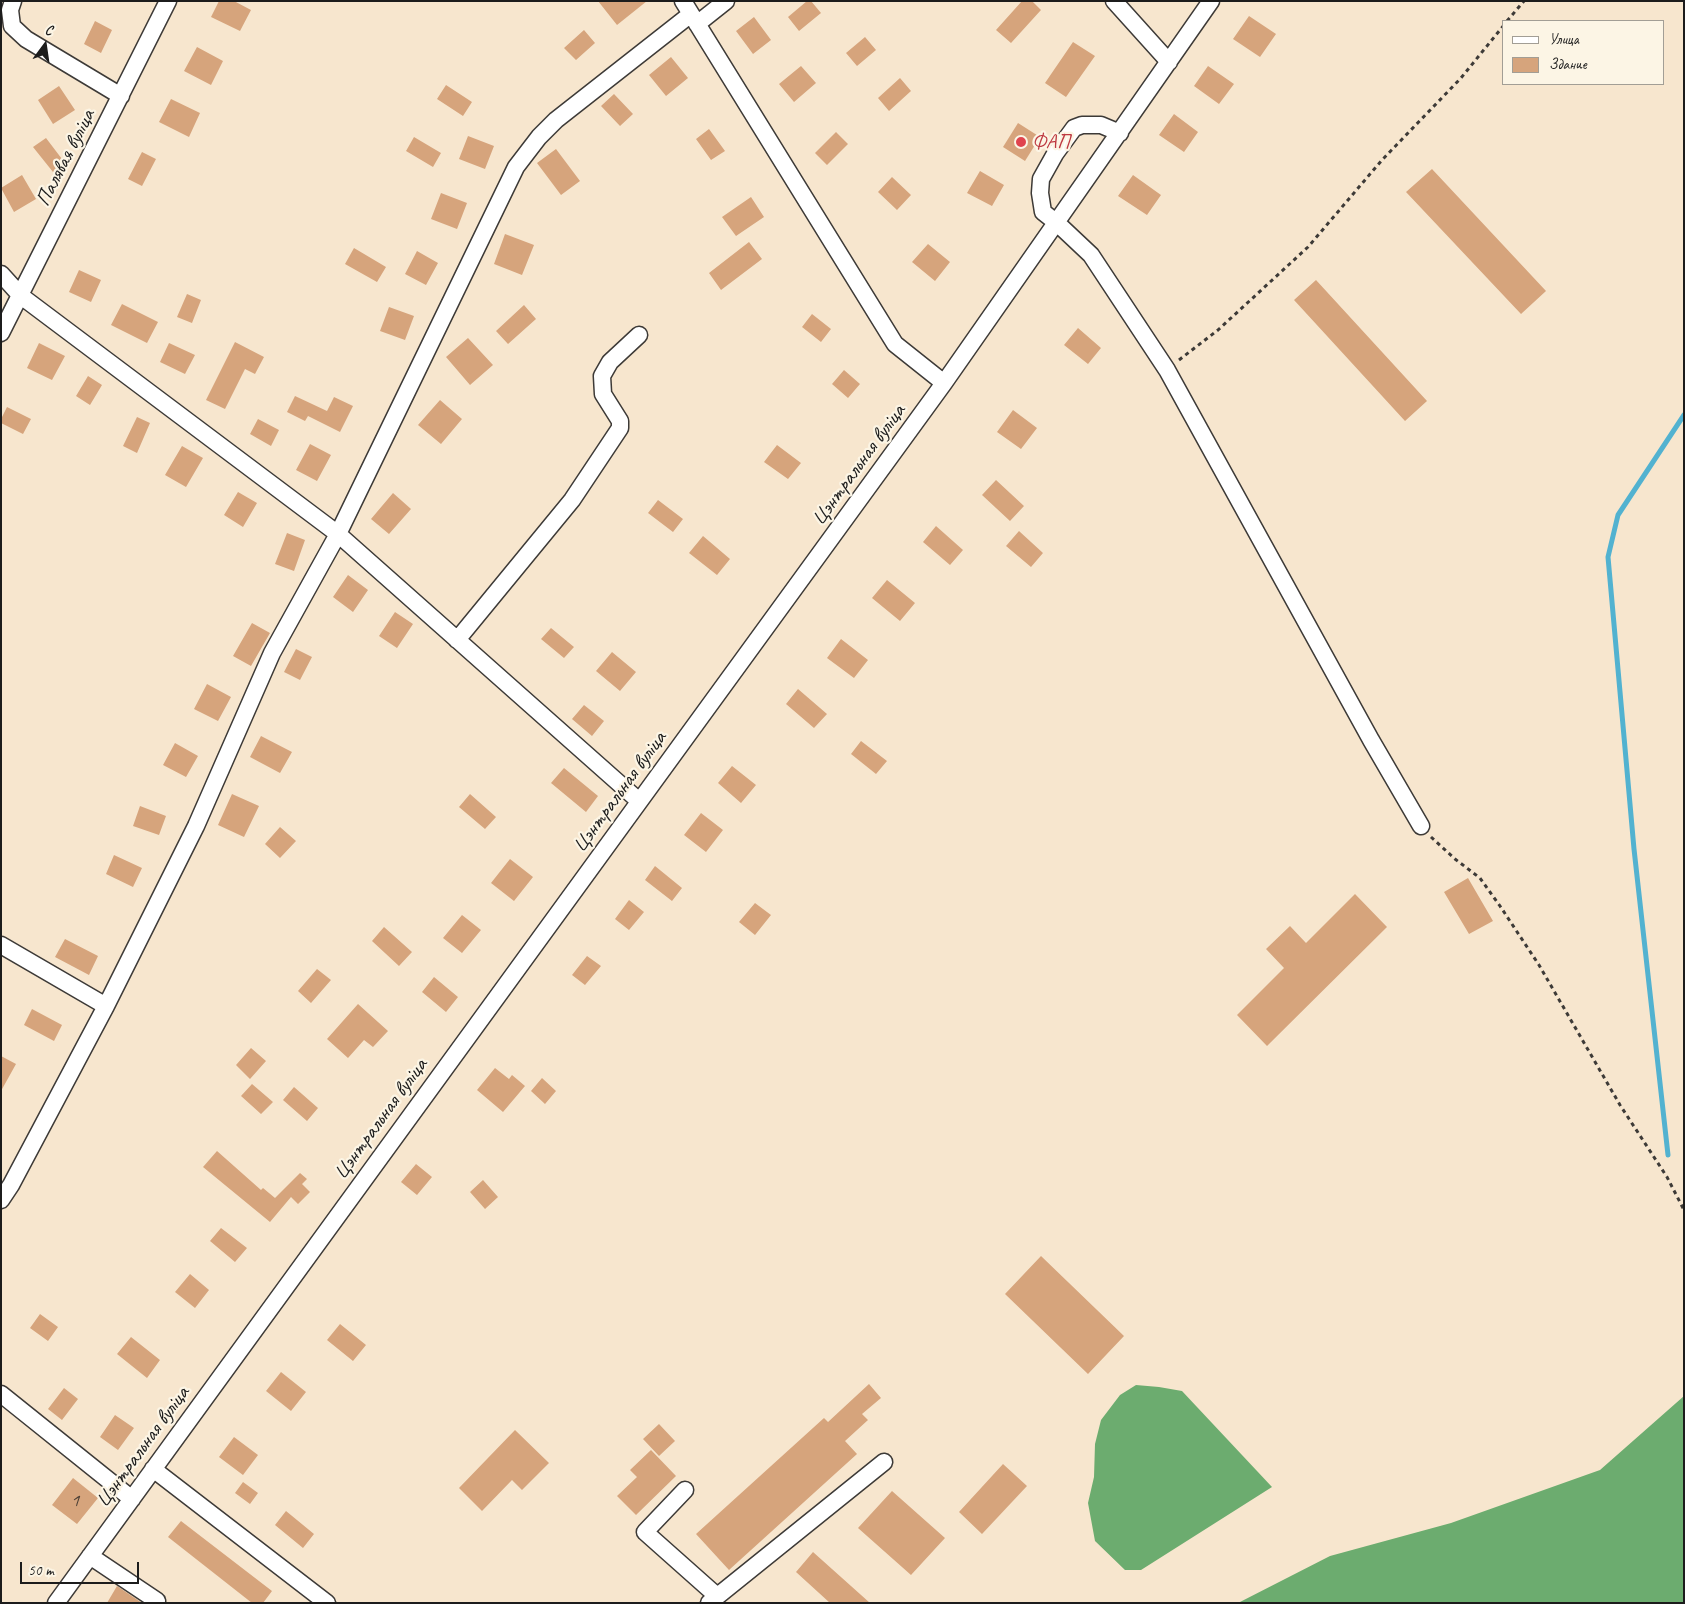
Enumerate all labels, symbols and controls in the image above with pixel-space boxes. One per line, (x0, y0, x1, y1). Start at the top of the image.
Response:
north arrow (20, 20, 70, 70)
legend (1502, 20, 1665, 85)
text: С (43, 21, 54, 39)
text: Улица (1549, 30, 1579, 49)
text: Здание (1549, 55, 1587, 74)
street label: Палявая вуліца (31, 105, 101, 211)
place label: ФАП (1032, 129, 1069, 155)
marker: ФАП (1014, 135, 1028, 149)
street label: Цэнтральная вуліца (807, 400, 911, 530)
street label: Цэнтральная вуліца (568, 727, 672, 857)
street label: Цэнтральная вуліца (329, 1054, 433, 1184)
street label: Цэнтральная вуліца (91, 1382, 195, 1512)
house number: 1 (71, 1490, 79, 1512)
scale bar (22, 1552, 141, 1584)
text: 50 m (28, 1561, 54, 1580)

